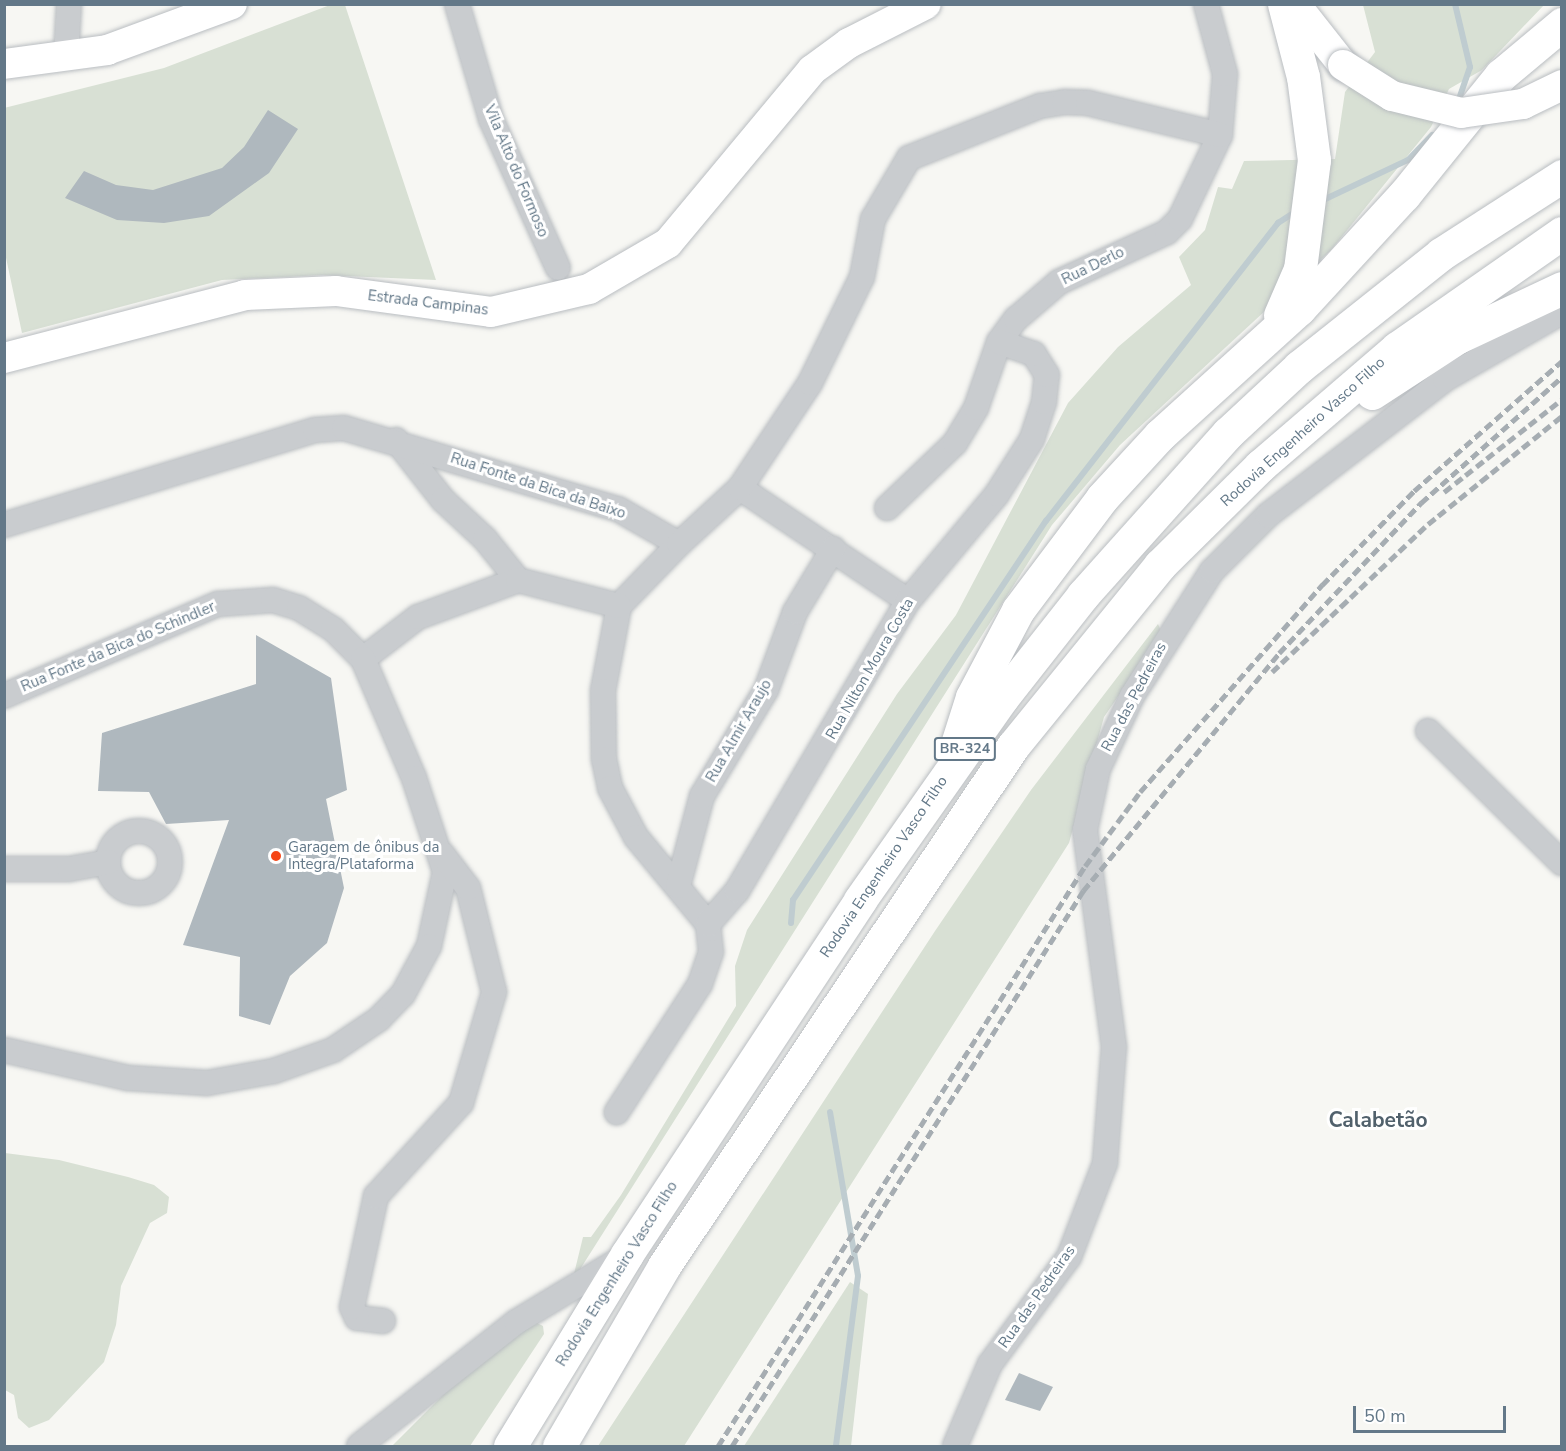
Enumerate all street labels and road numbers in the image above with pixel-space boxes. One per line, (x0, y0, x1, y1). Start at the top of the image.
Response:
street label: Vila Alto do Formoso (480, 102, 552, 240)
street label: Rua Derlo (1059, 243, 1127, 289)
street label: Estrada Campinas (367, 287, 489, 319)
street label: Rodovia Engenheiro Vasco Filho (1217, 353, 1389, 511)
street label: Rua Fonte da Bica da Baixo (448, 449, 628, 523)
street label: Rua Nilton Moura Costa (822, 595, 918, 743)
street label: Rua Fonte da Bica do Schindler (18, 598, 218, 696)
street label: Rua das Pedreiras (1098, 639, 1170, 755)
street label: Rua Almir Araujo (702, 676, 776, 786)
road number: BR-324 (934, 738, 996, 760)
street label: Rodovia Engenheiro Vasco Filho (816, 773, 952, 961)
street label: Rodovia Engenheiro Vasco Filho (552, 1178, 682, 1370)
street label: Rua das Pedreiras (995, 1242, 1079, 1352)

